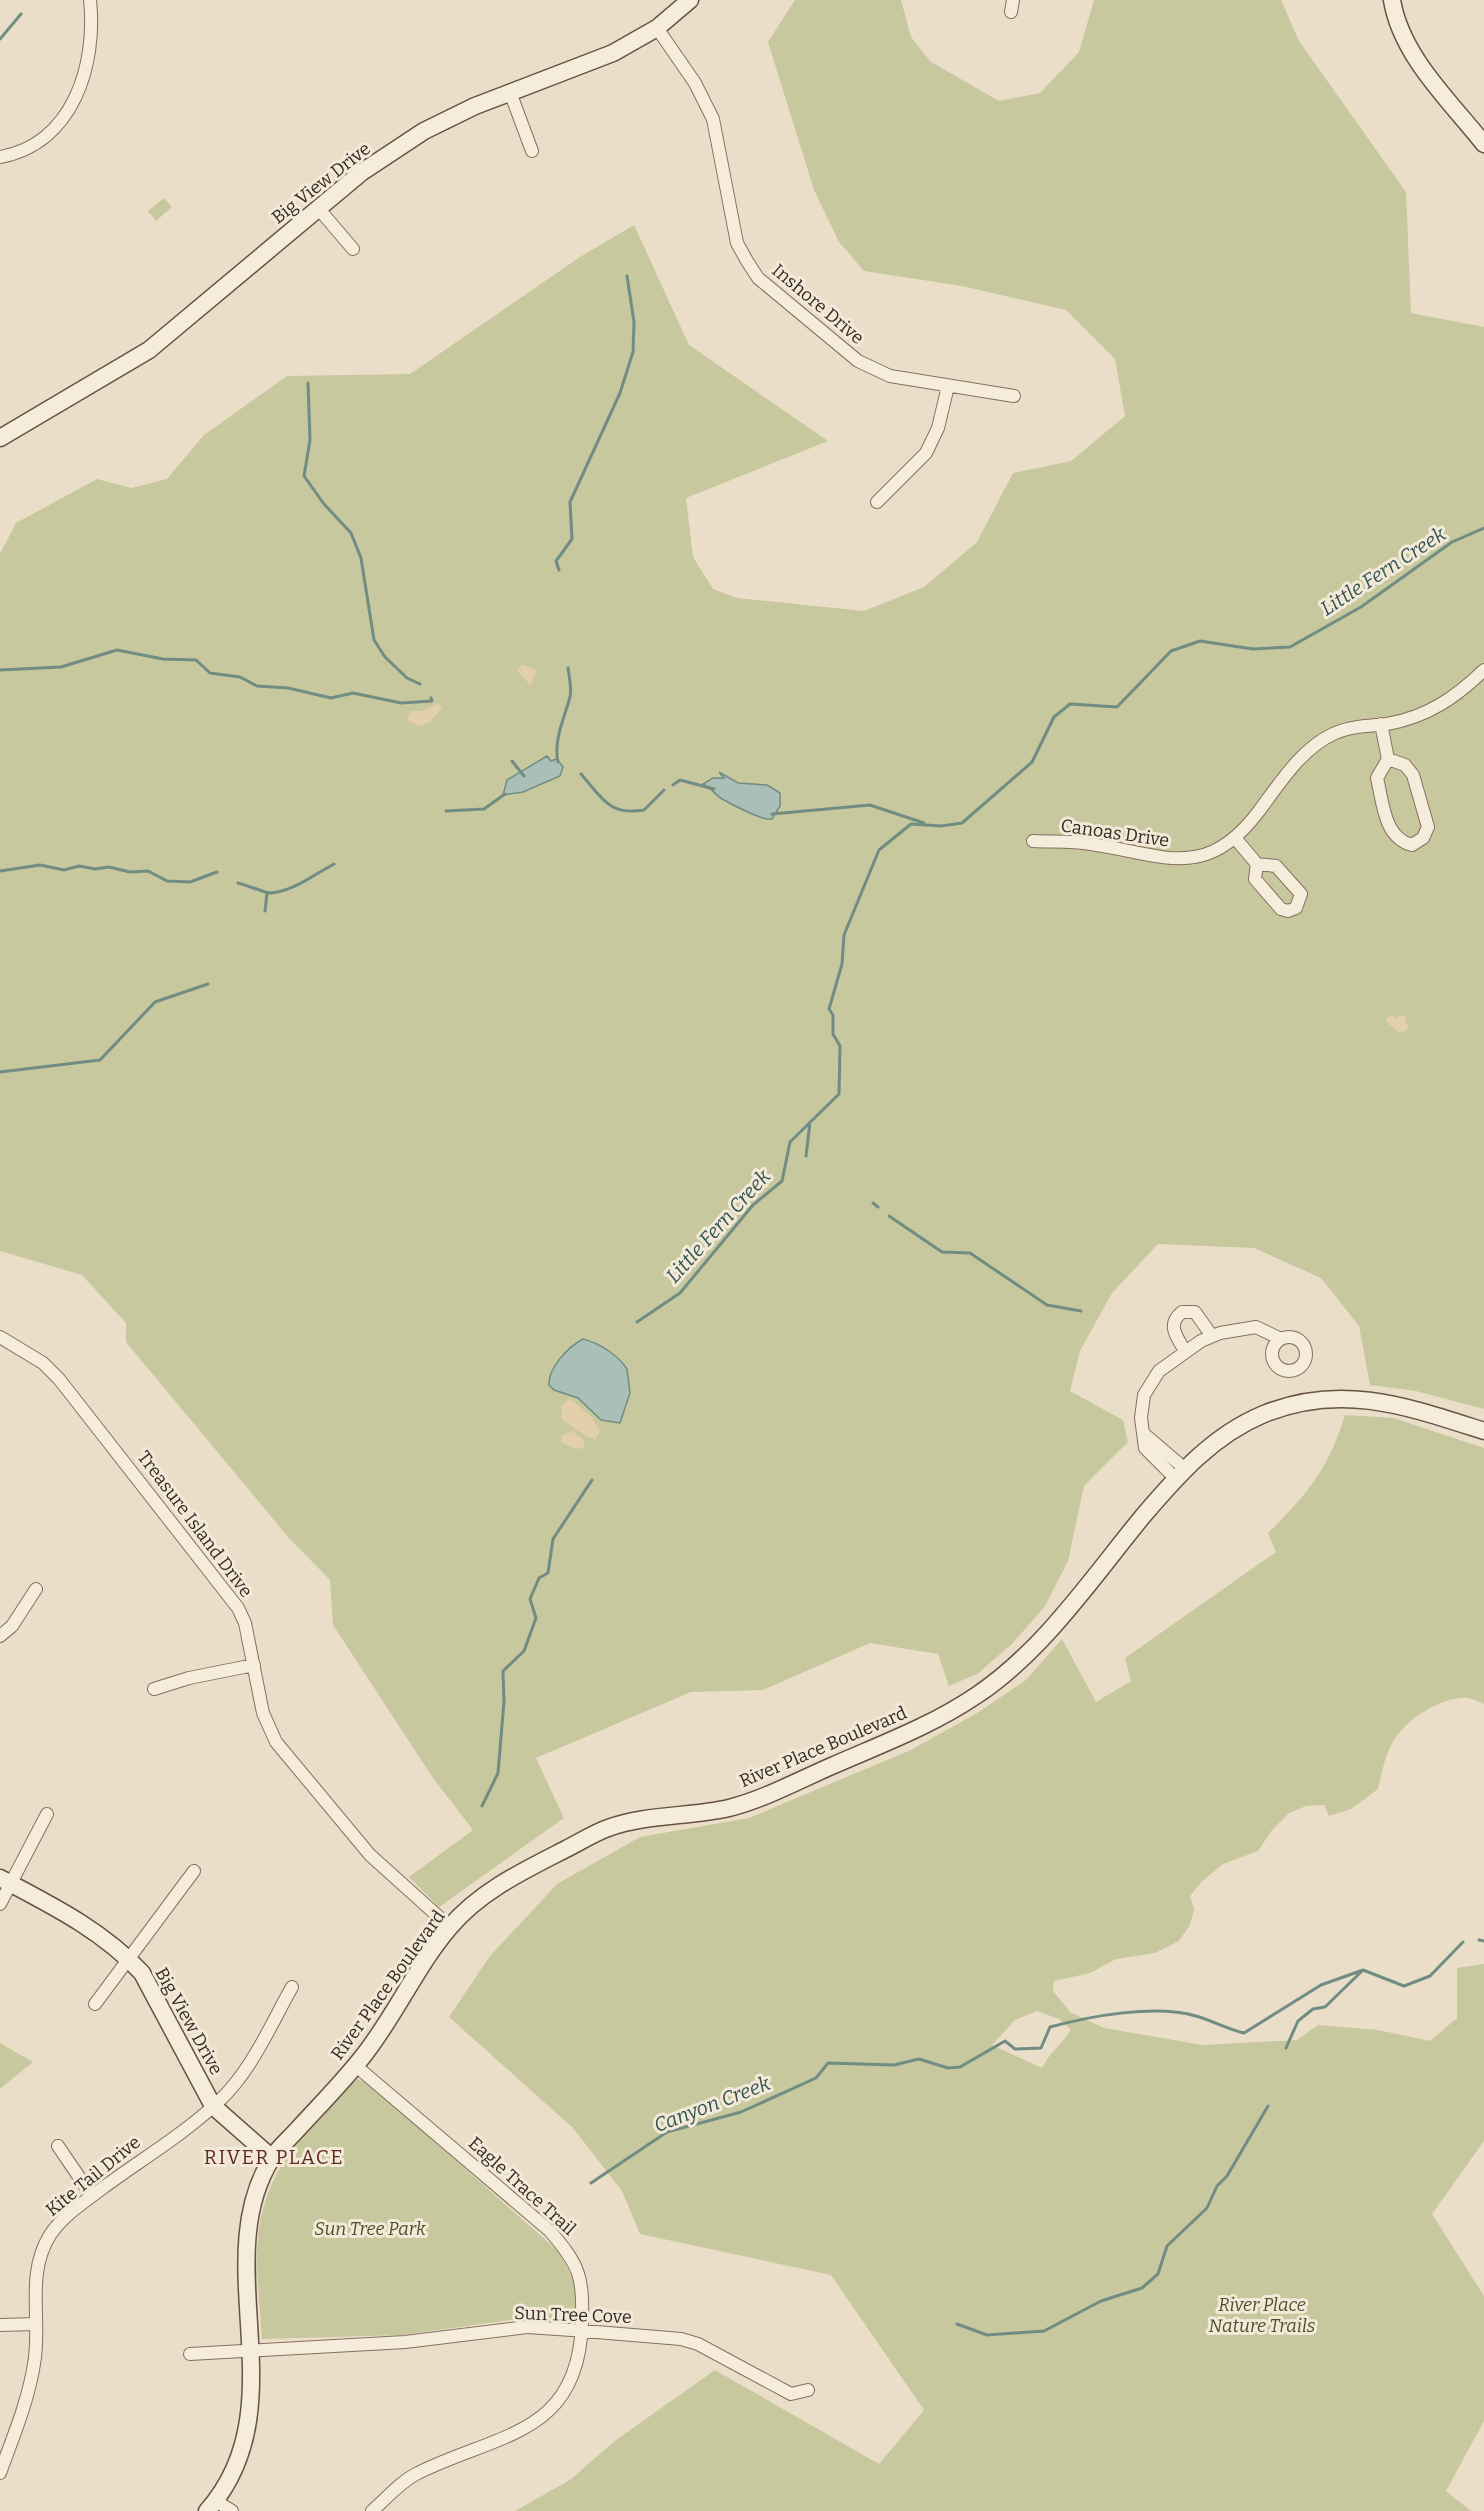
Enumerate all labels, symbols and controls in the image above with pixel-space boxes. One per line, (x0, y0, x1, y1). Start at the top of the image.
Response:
street label: Big View Drive (267, 138, 375, 228)
street label: Inshore Drive (768, 259, 868, 349)
water label: Little Fern Creek (1316, 522, 1450, 620)
street label: Canoas Drive (1059, 815, 1171, 851)
water label: Little Fern Creek (661, 1164, 775, 1288)
street label: Treasure Island Drive (133, 1446, 257, 1602)
street label: River Place Boulevard (736, 1702, 910, 1792)
street label: River Place Boulevard (326, 1906, 450, 2064)
street label: Big View Drive (150, 1964, 228, 2078)
water label: Canyon Creek (651, 2071, 774, 2137)
street label: Kite Tail Drive (41, 2131, 145, 2221)
street label: Eagle Trace Trail (464, 2132, 580, 2240)
district label: RIVER PLACE (204, 2145, 344, 2169)
park label: Sun Tree Park (314, 2218, 426, 2240)
park label: River Place Nature Trails (1209, 2294, 1316, 2337)
street label: Sun Tree Cove (514, 2302, 632, 2328)

